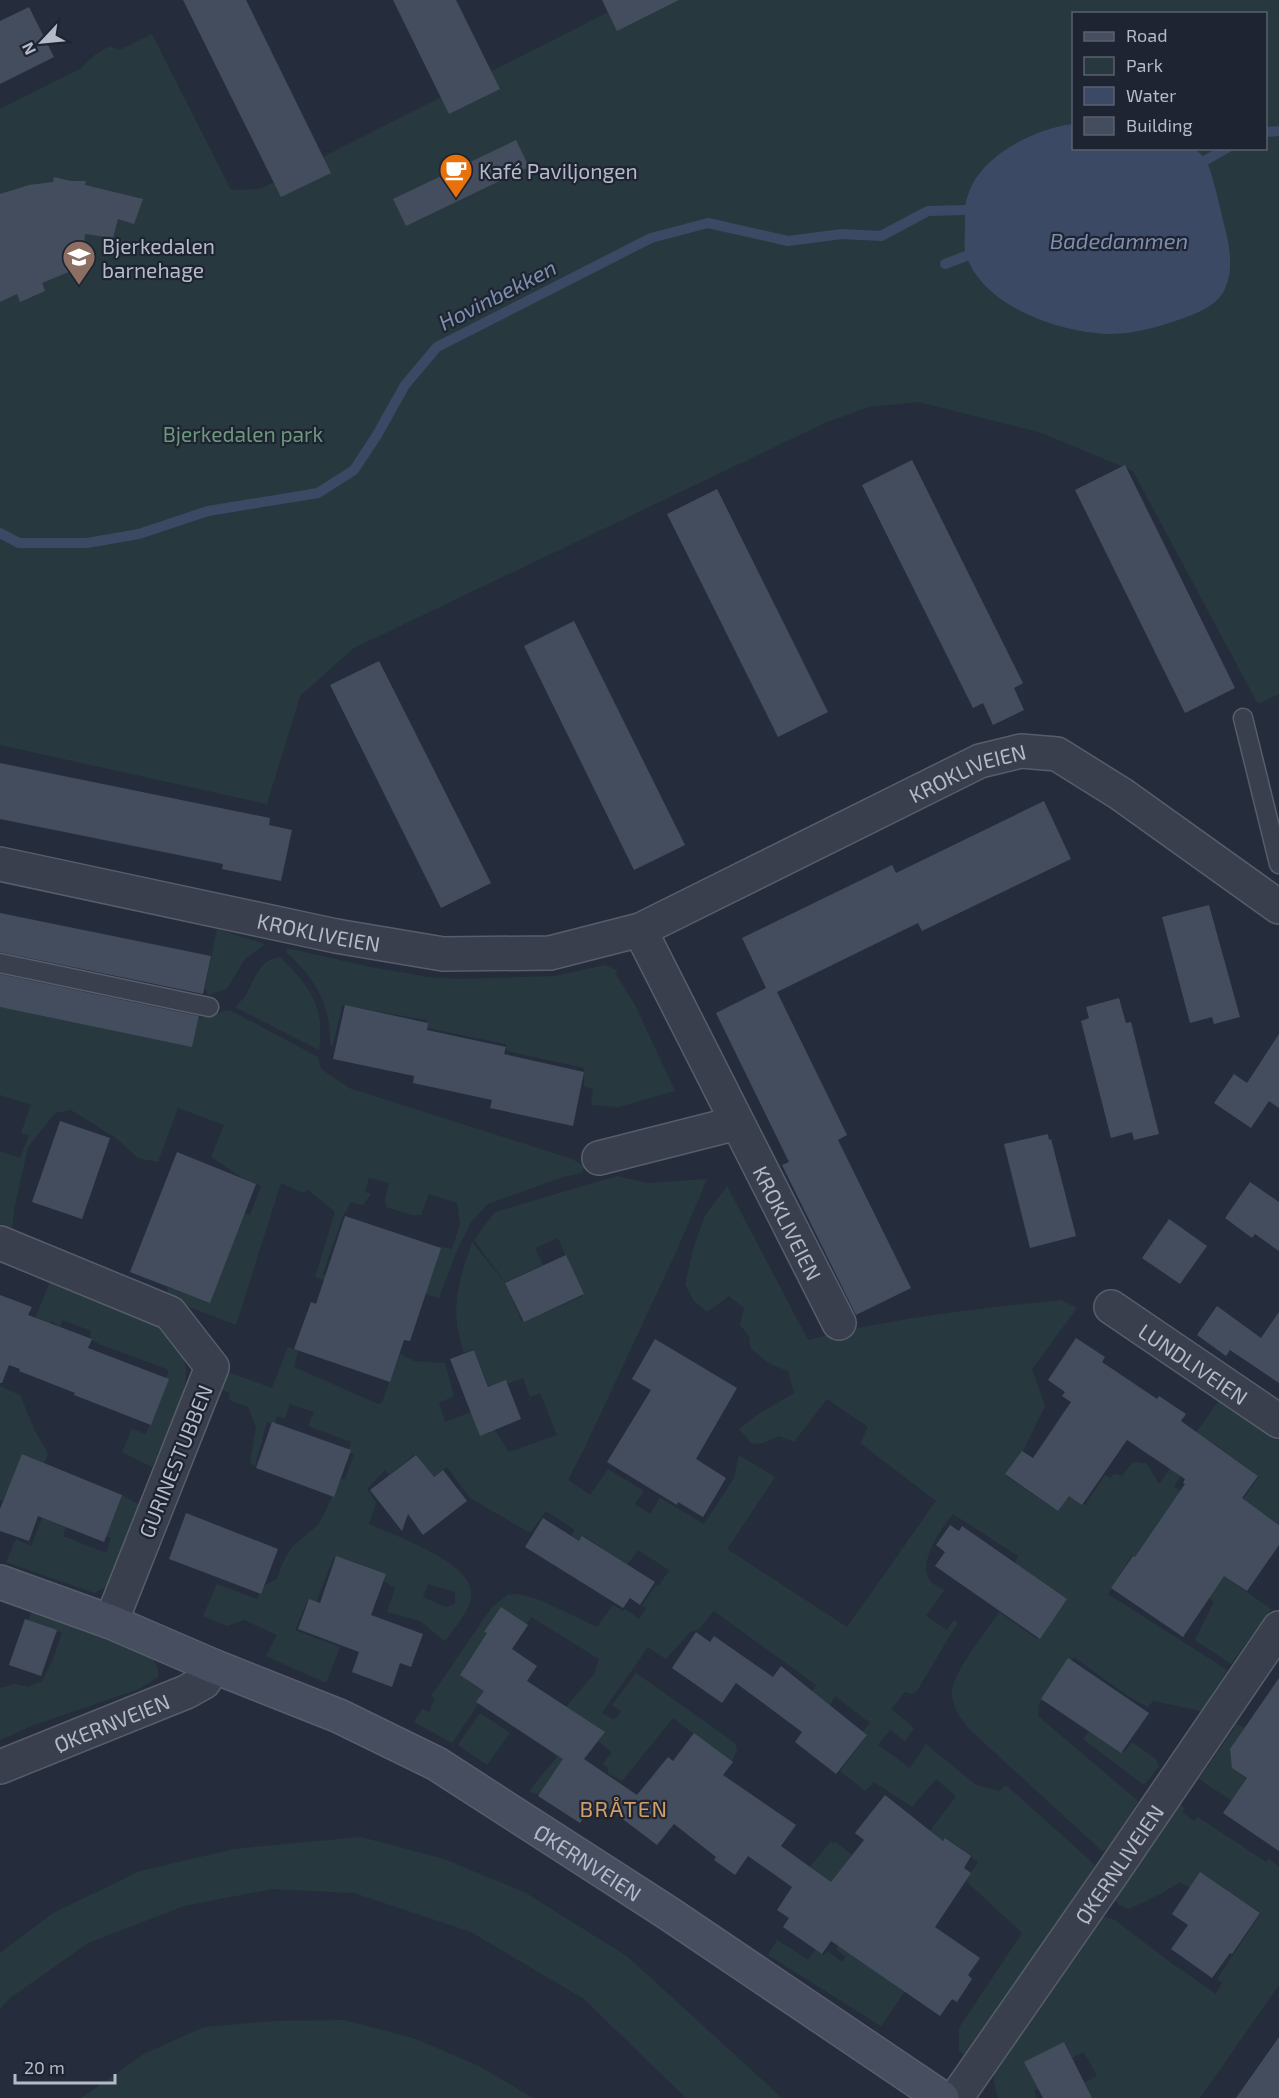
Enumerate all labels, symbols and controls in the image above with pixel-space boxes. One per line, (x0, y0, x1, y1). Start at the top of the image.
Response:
north arrow (12, 12, 72, 72)
legend (1072, 12, 1267, 150)
text: Road (1126, 24, 1167, 46)
text: N (17, 39, 39, 58)
text: Park (1126, 54, 1163, 76)
text: Water (1126, 84, 1176, 106)
text: Building (1126, 114, 1193, 136)
cafe icon: Kafé Paviljongen (438, 152, 474, 199)
place label: Kafé Paviljongen (479, 158, 638, 184)
water label: Badedammen (1050, 227, 1188, 253)
place label: Bjerkedalen barnehage (102, 233, 215, 282)
school or university icon: Bjerkedalen barnehage (61, 239, 97, 286)
water label: Hovinbekken (434, 253, 560, 335)
park label: Bjerkedalen park (163, 421, 324, 447)
street label: KROKLIVEIEN (904, 738, 1028, 807)
street label: KROKLIVEIEN (255, 907, 382, 956)
street label: KROKLIVEIEN (749, 1161, 828, 1284)
street label: LUNDLIVEIEN (1135, 1317, 1253, 1409)
street label: GURINESTUBBEN (133, 1381, 217, 1541)
street label: ØKERNVEIEN (50, 1688, 173, 1757)
district label: BRÅTEN (579, 1795, 669, 1821)
street label: ØKERNLIVEIEN (1069, 1799, 1168, 1928)
street label: ØKERNVEIEN (530, 1818, 647, 1905)
scale bar (15, 2047, 116, 2085)
text: 20 m (24, 2056, 65, 2078)

